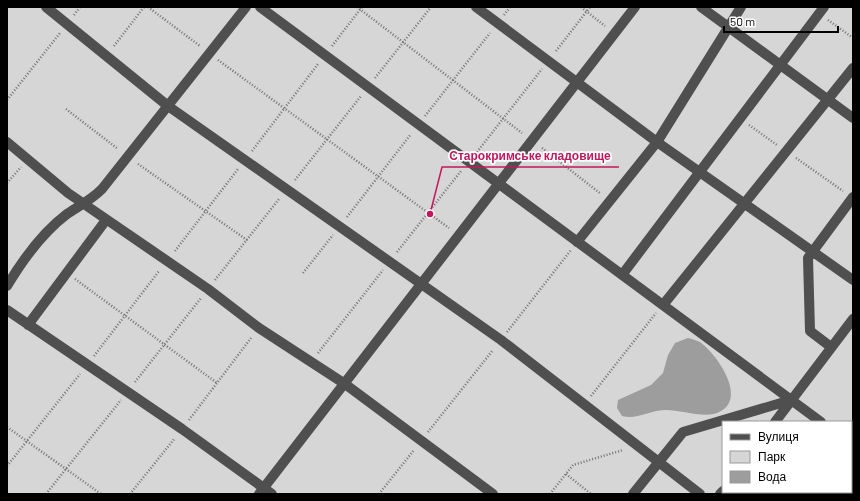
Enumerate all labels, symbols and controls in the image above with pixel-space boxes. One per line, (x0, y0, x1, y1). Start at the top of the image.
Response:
scale bar (724, 8, 838, 34)
text: 50 m (730, 14, 755, 28)
callout: Старокримське кладовище (442, 143, 619, 167)
text: Старокримське кладовище (449, 148, 611, 163)
legend (722, 421, 852, 493)
text: Вулиця (758, 429, 799, 444)
text: Парк (758, 449, 786, 464)
text: Вода (758, 469, 786, 484)

